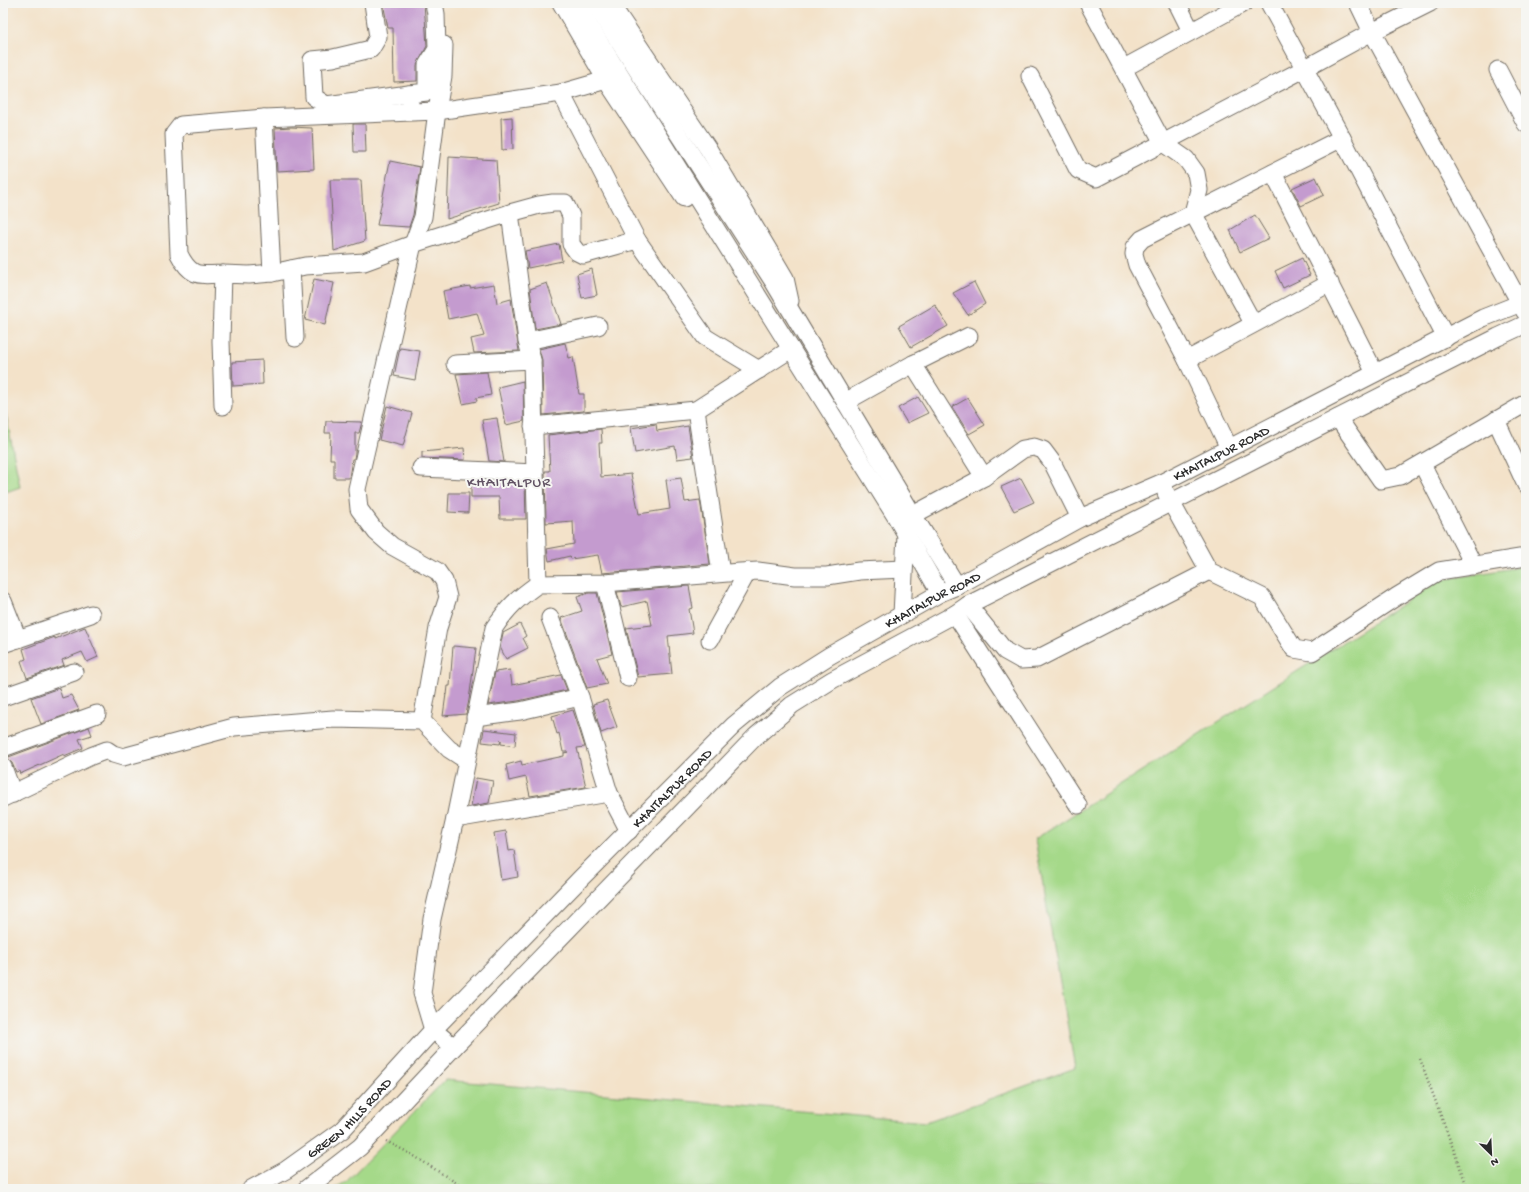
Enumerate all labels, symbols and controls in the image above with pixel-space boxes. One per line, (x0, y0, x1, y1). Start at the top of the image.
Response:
street label: KHAITALPUR ROAD (1171, 422, 1274, 486)
district label: KHAITALPUR (467, 474, 551, 492)
street label: KHAITALPUR ROAD (883, 568, 985, 633)
street label: KHAITALPUR ROAD (630, 745, 717, 833)
street label: GREEN HILLS ROAD (304, 1074, 397, 1163)
north arrow (1471, 1134, 1511, 1174)
text: N (1489, 1154, 1500, 1168)

